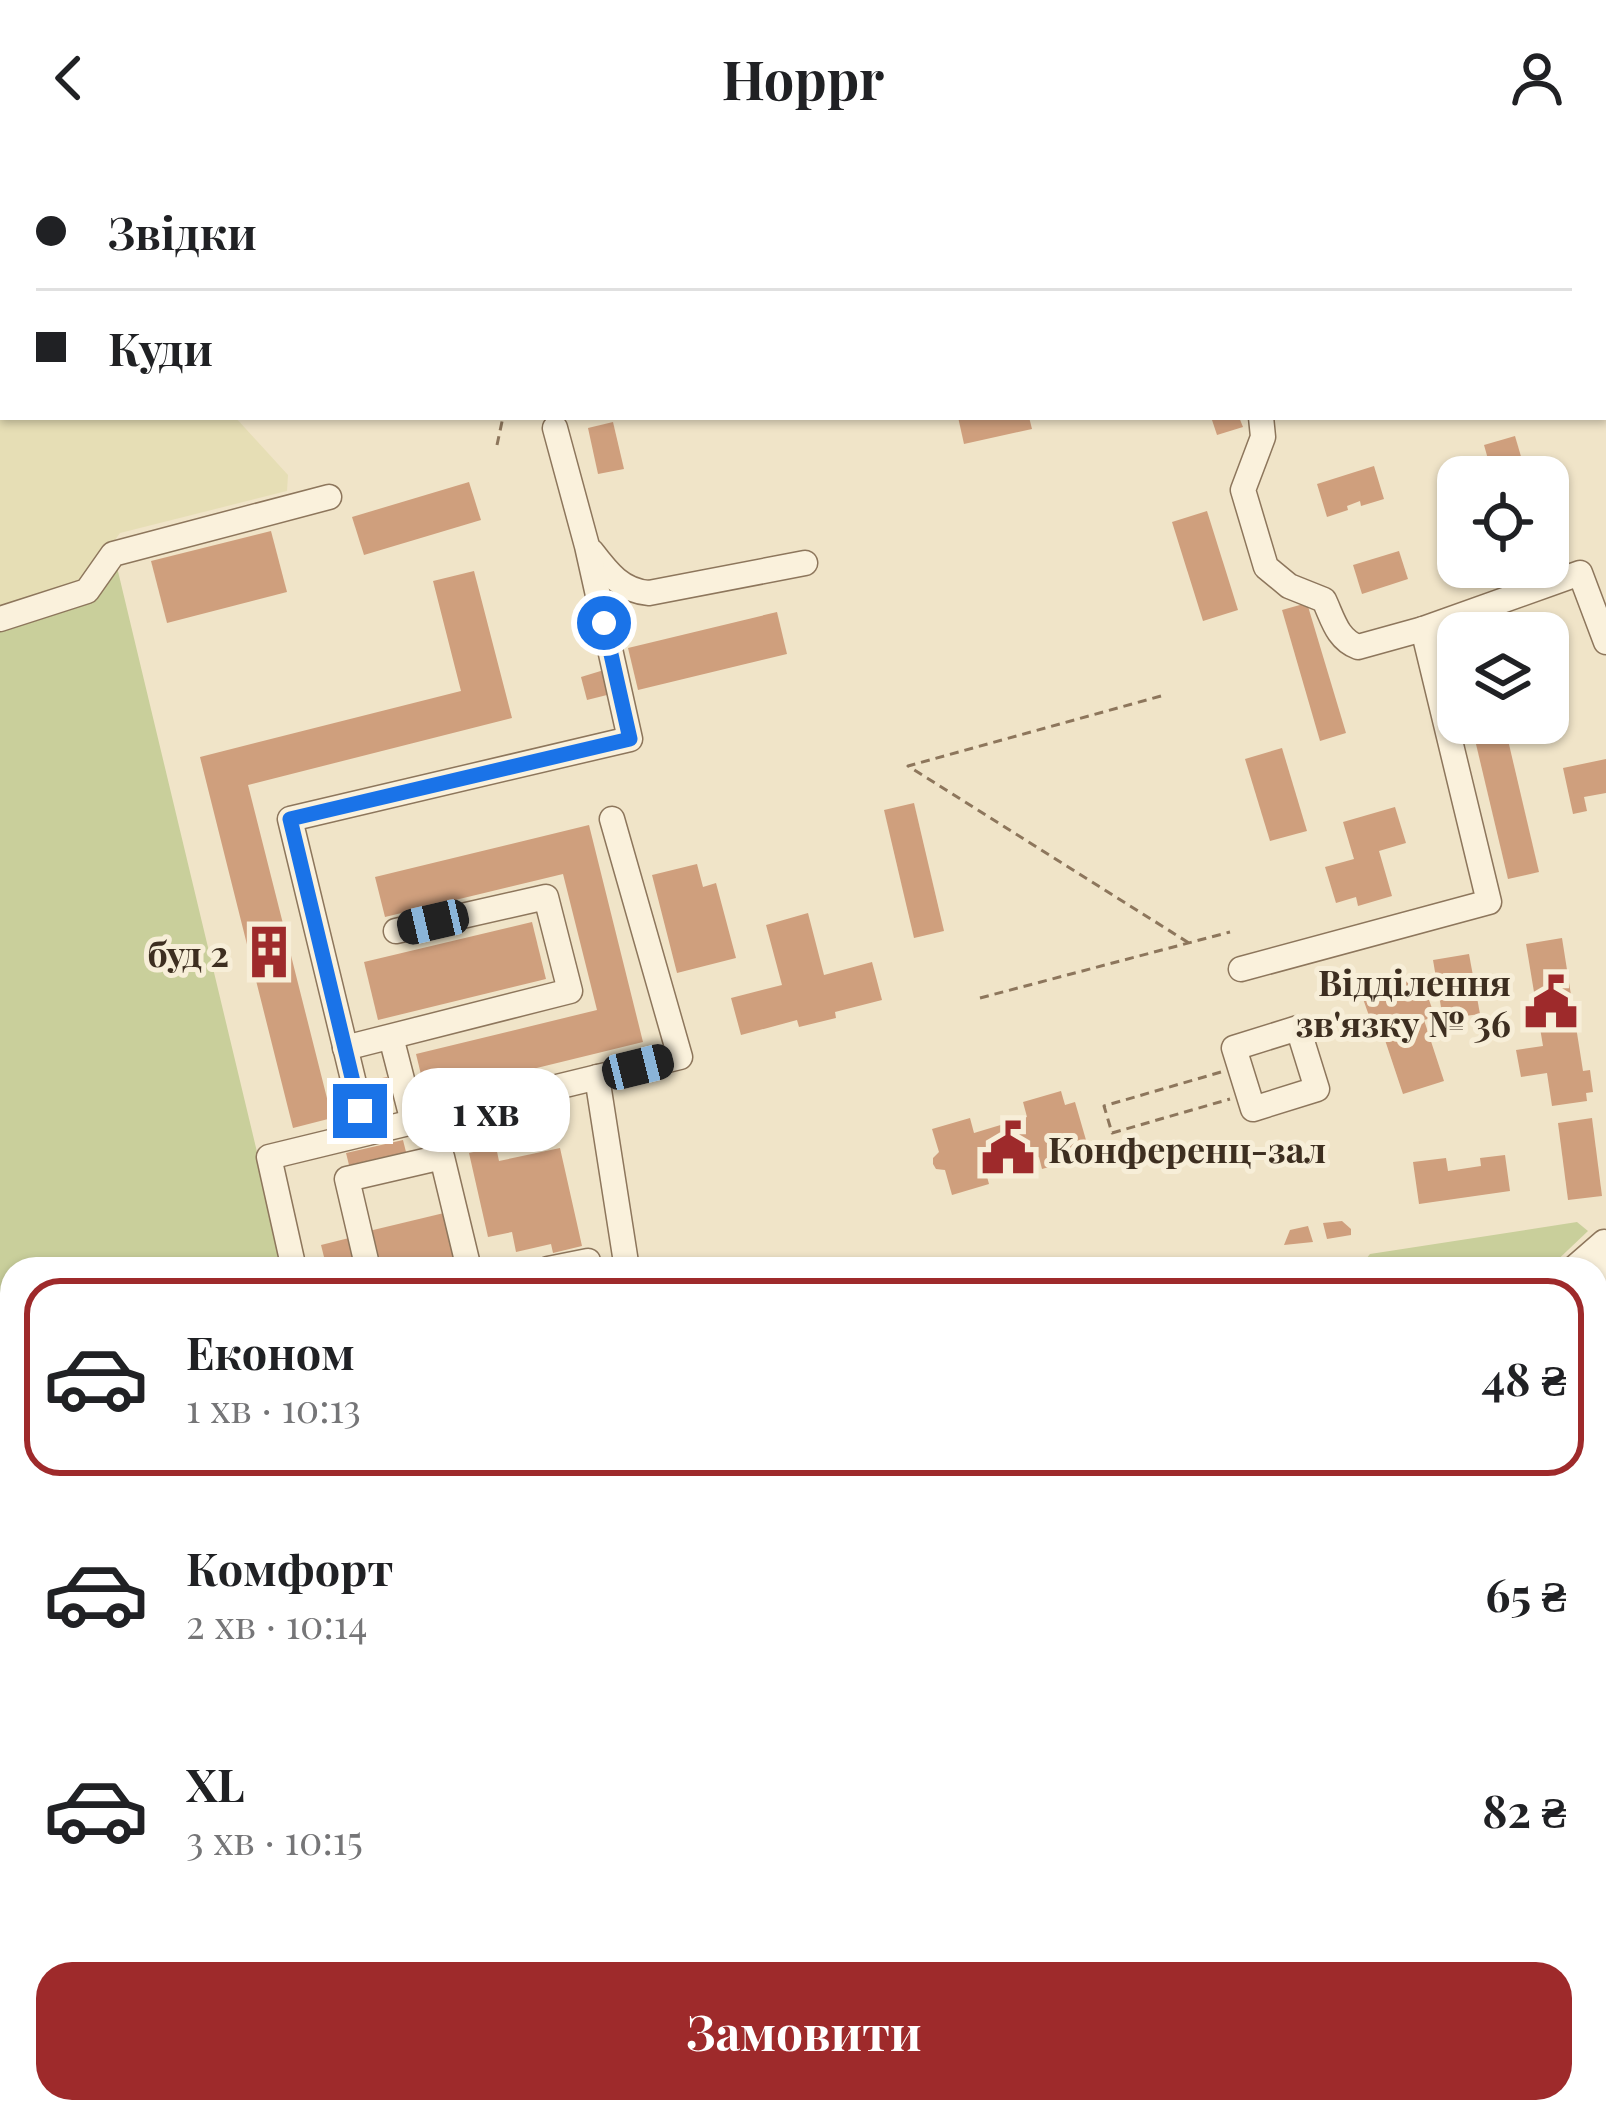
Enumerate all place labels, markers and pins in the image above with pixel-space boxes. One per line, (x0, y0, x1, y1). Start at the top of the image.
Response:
building icon: буд 2 (240, 923, 298, 981)
place label: буд 2 (147, 928, 229, 976)
place label: Відділення зв'язку № 36 (1296, 957, 1511, 1046)
public building icon: Відділення зв'язку № 36 (1522, 973, 1580, 1031)
public building icon: Конференц-зал (979, 1119, 1037, 1177)
place label: Конференц-зал (1048, 1124, 1326, 1172)

